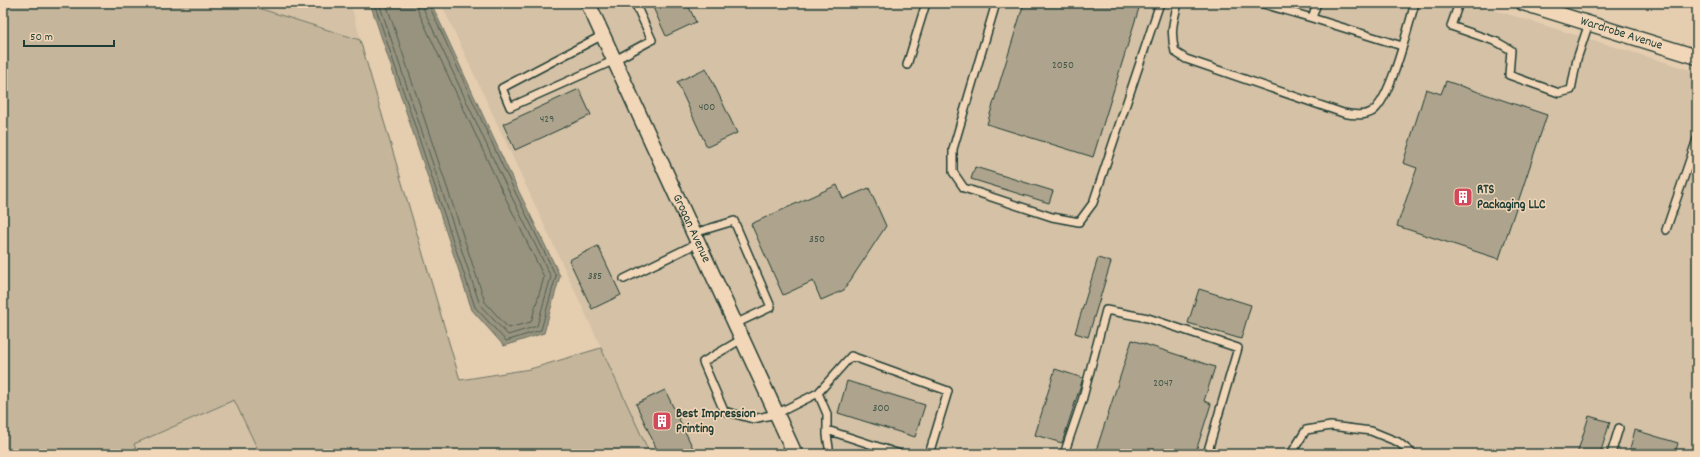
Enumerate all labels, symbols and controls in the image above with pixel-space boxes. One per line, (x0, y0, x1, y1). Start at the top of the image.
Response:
street label: Wardrobe Avenue (1578, 12, 1665, 55)
scale bar (24, 22, 114, 48)
text: 50 m (30, 29, 53, 46)
house number: 2050 (1052, 58, 1074, 74)
house number: 400 (699, 100, 715, 116)
house number: 429 (540, 112, 554, 128)
place label: RTS Packaging LLC (1477, 181, 1546, 215)
building icon: RTS Packaging LLC (1452, 186, 1474, 208)
street label: Grogan Avenue (667, 191, 716, 266)
house number: 350 (809, 232, 825, 248)
house number: 385 (588, 269, 602, 285)
house number: 2047 (1153, 376, 1173, 392)
house number: 300 (873, 401, 889, 417)
place label: Best Impression Printing (676, 405, 756, 439)
building icon: Best Impression Printing (651, 410, 673, 432)

